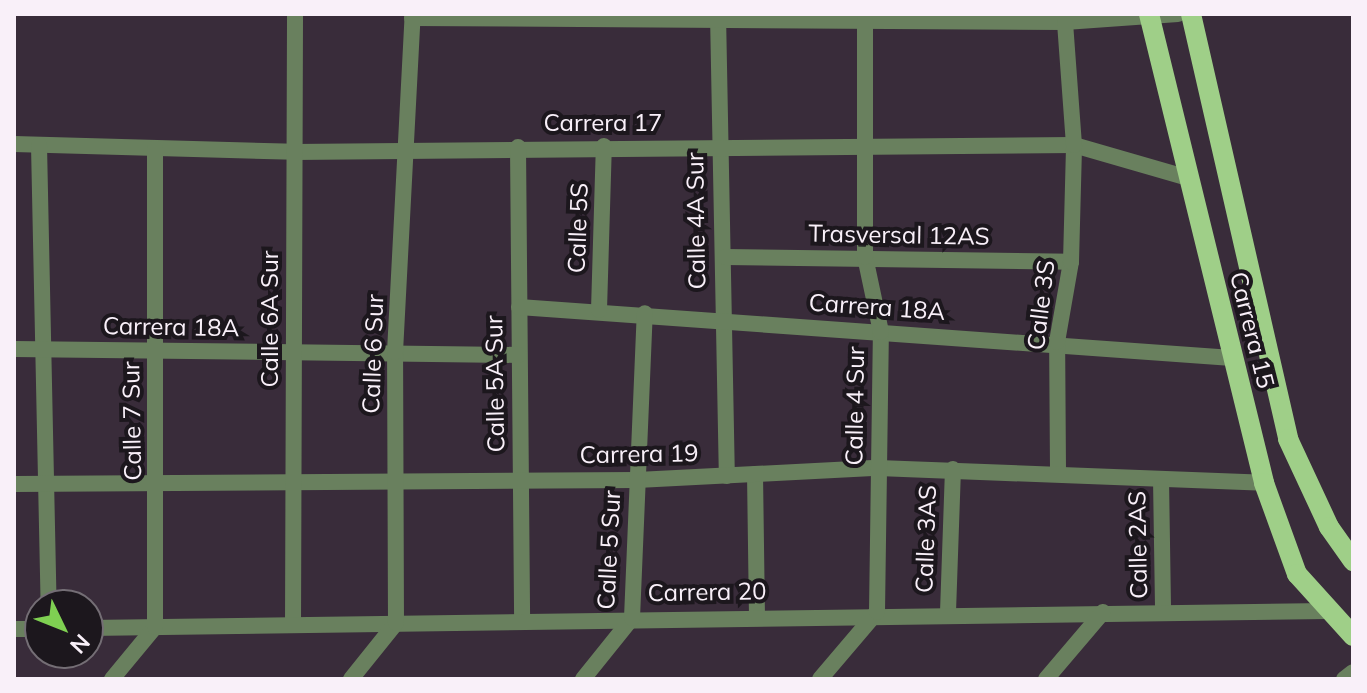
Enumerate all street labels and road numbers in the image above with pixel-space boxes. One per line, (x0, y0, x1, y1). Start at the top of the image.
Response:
street label: Carrera 17 (544, 109, 662, 137)
street label: Calle 4A Sur (680, 152, 712, 290)
street label: Calle 5S (562, 182, 594, 274)
street label: Trasversal 12AS (808, 219, 990, 251)
street label: Calle 6A Sur (256, 251, 284, 387)
street label: Calle 3S (1021, 258, 1061, 352)
street label: Carrera 15 (1224, 269, 1280, 391)
street label: Carrera 18A (808, 288, 946, 326)
street label: Calle 6 Sur (357, 294, 389, 414)
street label: Carrera 18A (103, 311, 239, 343)
street label: Calle 5A Sur (479, 315, 511, 453)
street label: Calle 4 Sur (840, 346, 870, 466)
street label: Calle 7 Sur (117, 361, 147, 481)
street label: Carrera 19 (579, 439, 699, 469)
street label: Calle 3AS (910, 485, 942, 593)
street label: Calle 5 Sur (591, 490, 627, 610)
street label: Calle 2AS (1123, 491, 1153, 599)
street label: Carrera 20 (647, 577, 767, 607)

